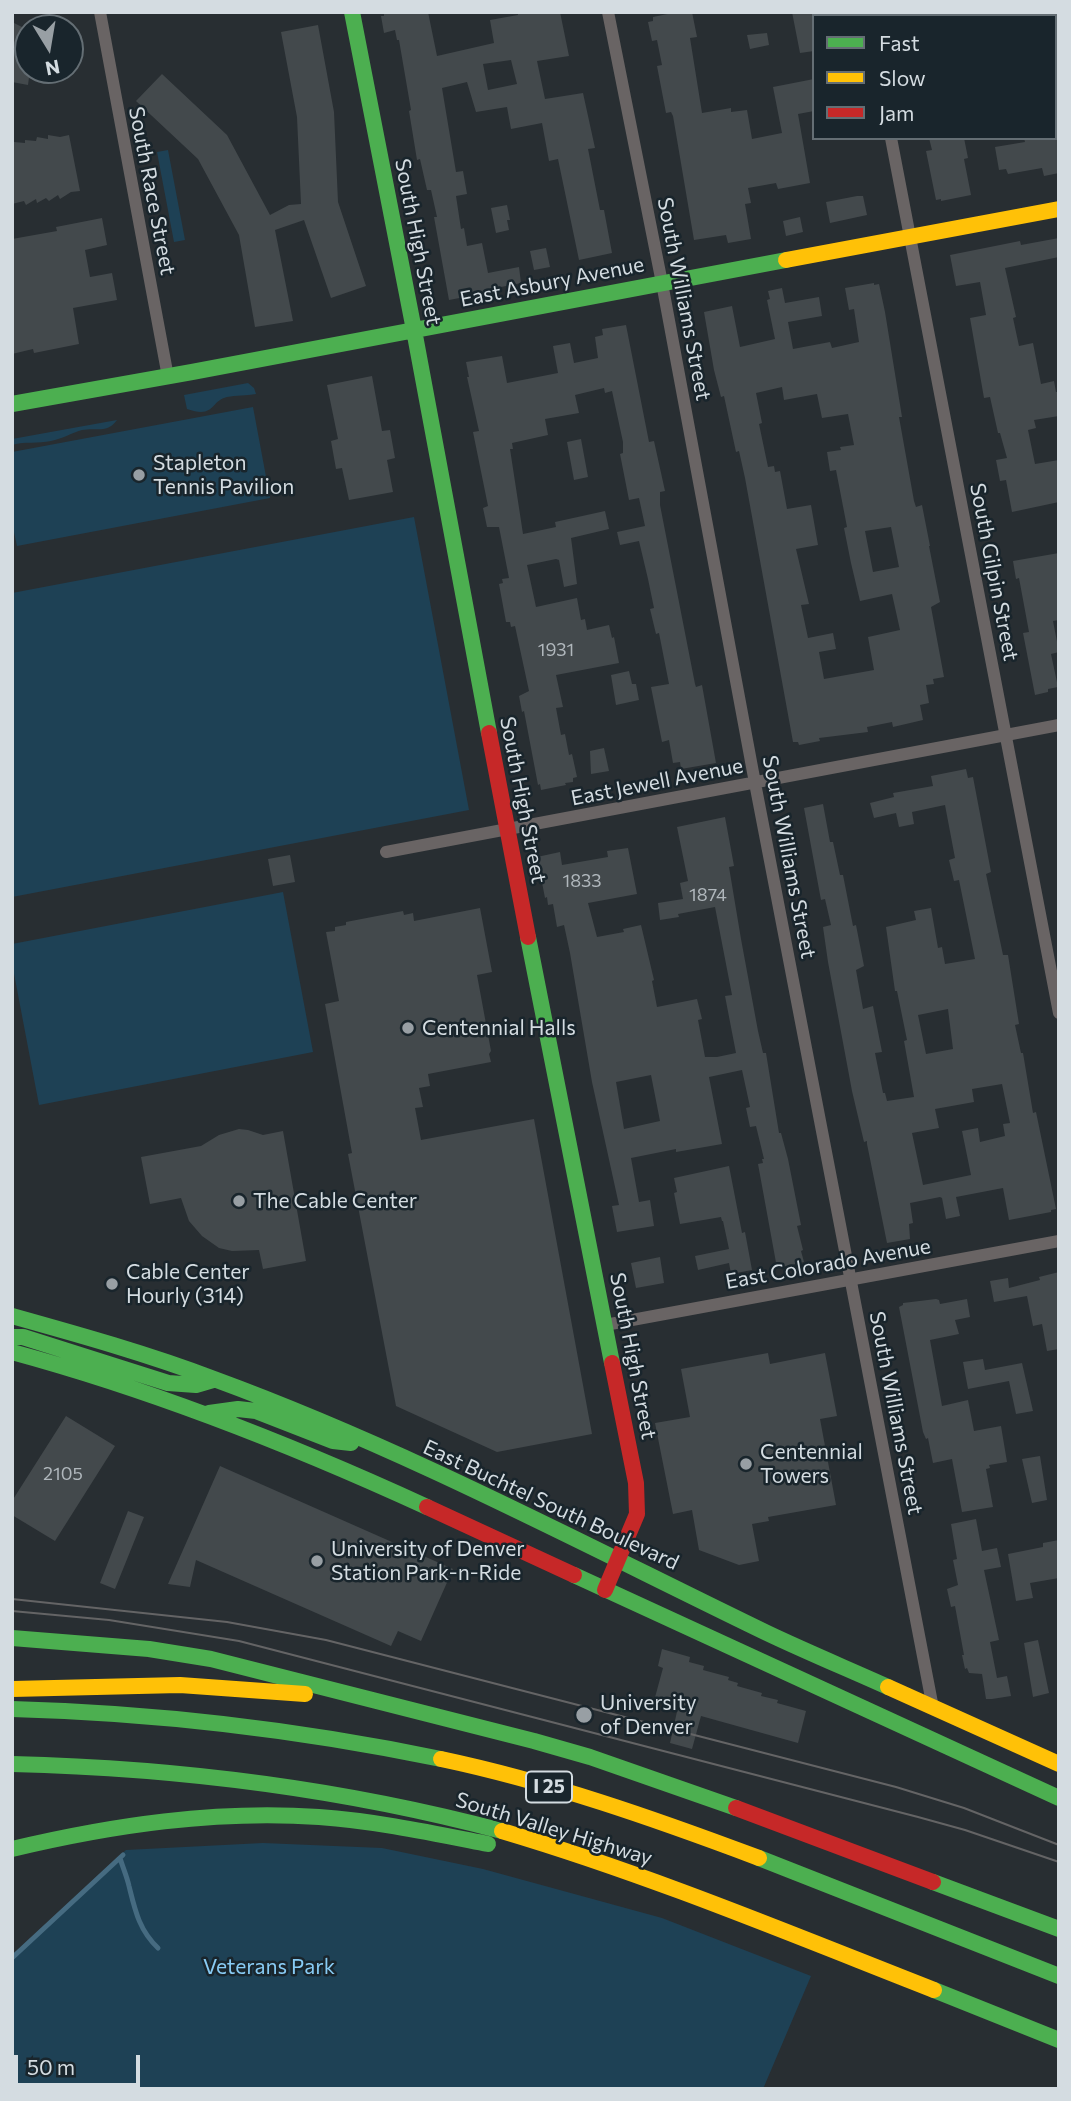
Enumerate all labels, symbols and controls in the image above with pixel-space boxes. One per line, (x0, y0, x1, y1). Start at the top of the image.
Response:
north arrow (14, 14, 84, 84)
legend (812, 14, 1057, 140)
text: Fast (879, 30, 920, 55)
text: N (44, 55, 62, 81)
text: Slow (879, 65, 926, 90)
text: Jam (879, 100, 914, 125)
street label: South Race Street (123, 105, 181, 277)
street label: South High Street (389, 157, 447, 327)
street label: South Williams Street (652, 195, 716, 403)
street label: East Asbury Avenue (458, 252, 646, 312)
place label: Stapleton Tennis Pavilion (153, 450, 294, 500)
marker: Stapleton Tennis Pavilion (131, 467, 147, 483)
street label: South Gilpin Street (964, 481, 1024, 663)
house number: 1931 (538, 639, 574, 661)
street label: South High Street (494, 715, 552, 885)
street label: East Jewell Avenue (569, 753, 745, 811)
street label: South Williams Street (757, 753, 821, 961)
house number: 1833 (562, 870, 602, 892)
house number: 1874 (689, 884, 727, 906)
place label: Centennial Halls (422, 1015, 576, 1041)
marker: Centennial Halls (400, 1020, 416, 1036)
place label: The Cable Center (253, 1188, 417, 1214)
marker: The Cable Center (231, 1193, 247, 1209)
street label: East Colorado Avenue (723, 1234, 933, 1294)
place label: Cable Center Hourly (314) (126, 1259, 250, 1309)
street label: South High Street (604, 1271, 662, 1441)
marker: Cable Center Hourly (314) (104, 1276, 120, 1292)
street label: South Williams Street (864, 1309, 928, 1517)
street label: East Buchtel South Boulevard (419, 1435, 683, 1575)
place label: Centennial Towers (760, 1439, 863, 1489)
marker: Centennial Towers (738, 1456, 754, 1472)
house number: 2105 (43, 1463, 83, 1485)
place label: University of Denver Station Park-n-Ride (331, 1536, 525, 1586)
marker: University of Denver Station Park-n-Ride (309, 1553, 325, 1569)
place label: University of Denver (600, 1690, 697, 1740)
marker: University of Denver (574, 1705, 594, 1725)
road number: I 25 (526, 1772, 572, 1802)
street label: South Valley Highway (453, 1787, 655, 1871)
park label: Veterans Park (203, 1954, 335, 1980)
scale bar (18, 2042, 144, 2086)
text: 50 m (27, 2054, 75, 2079)

